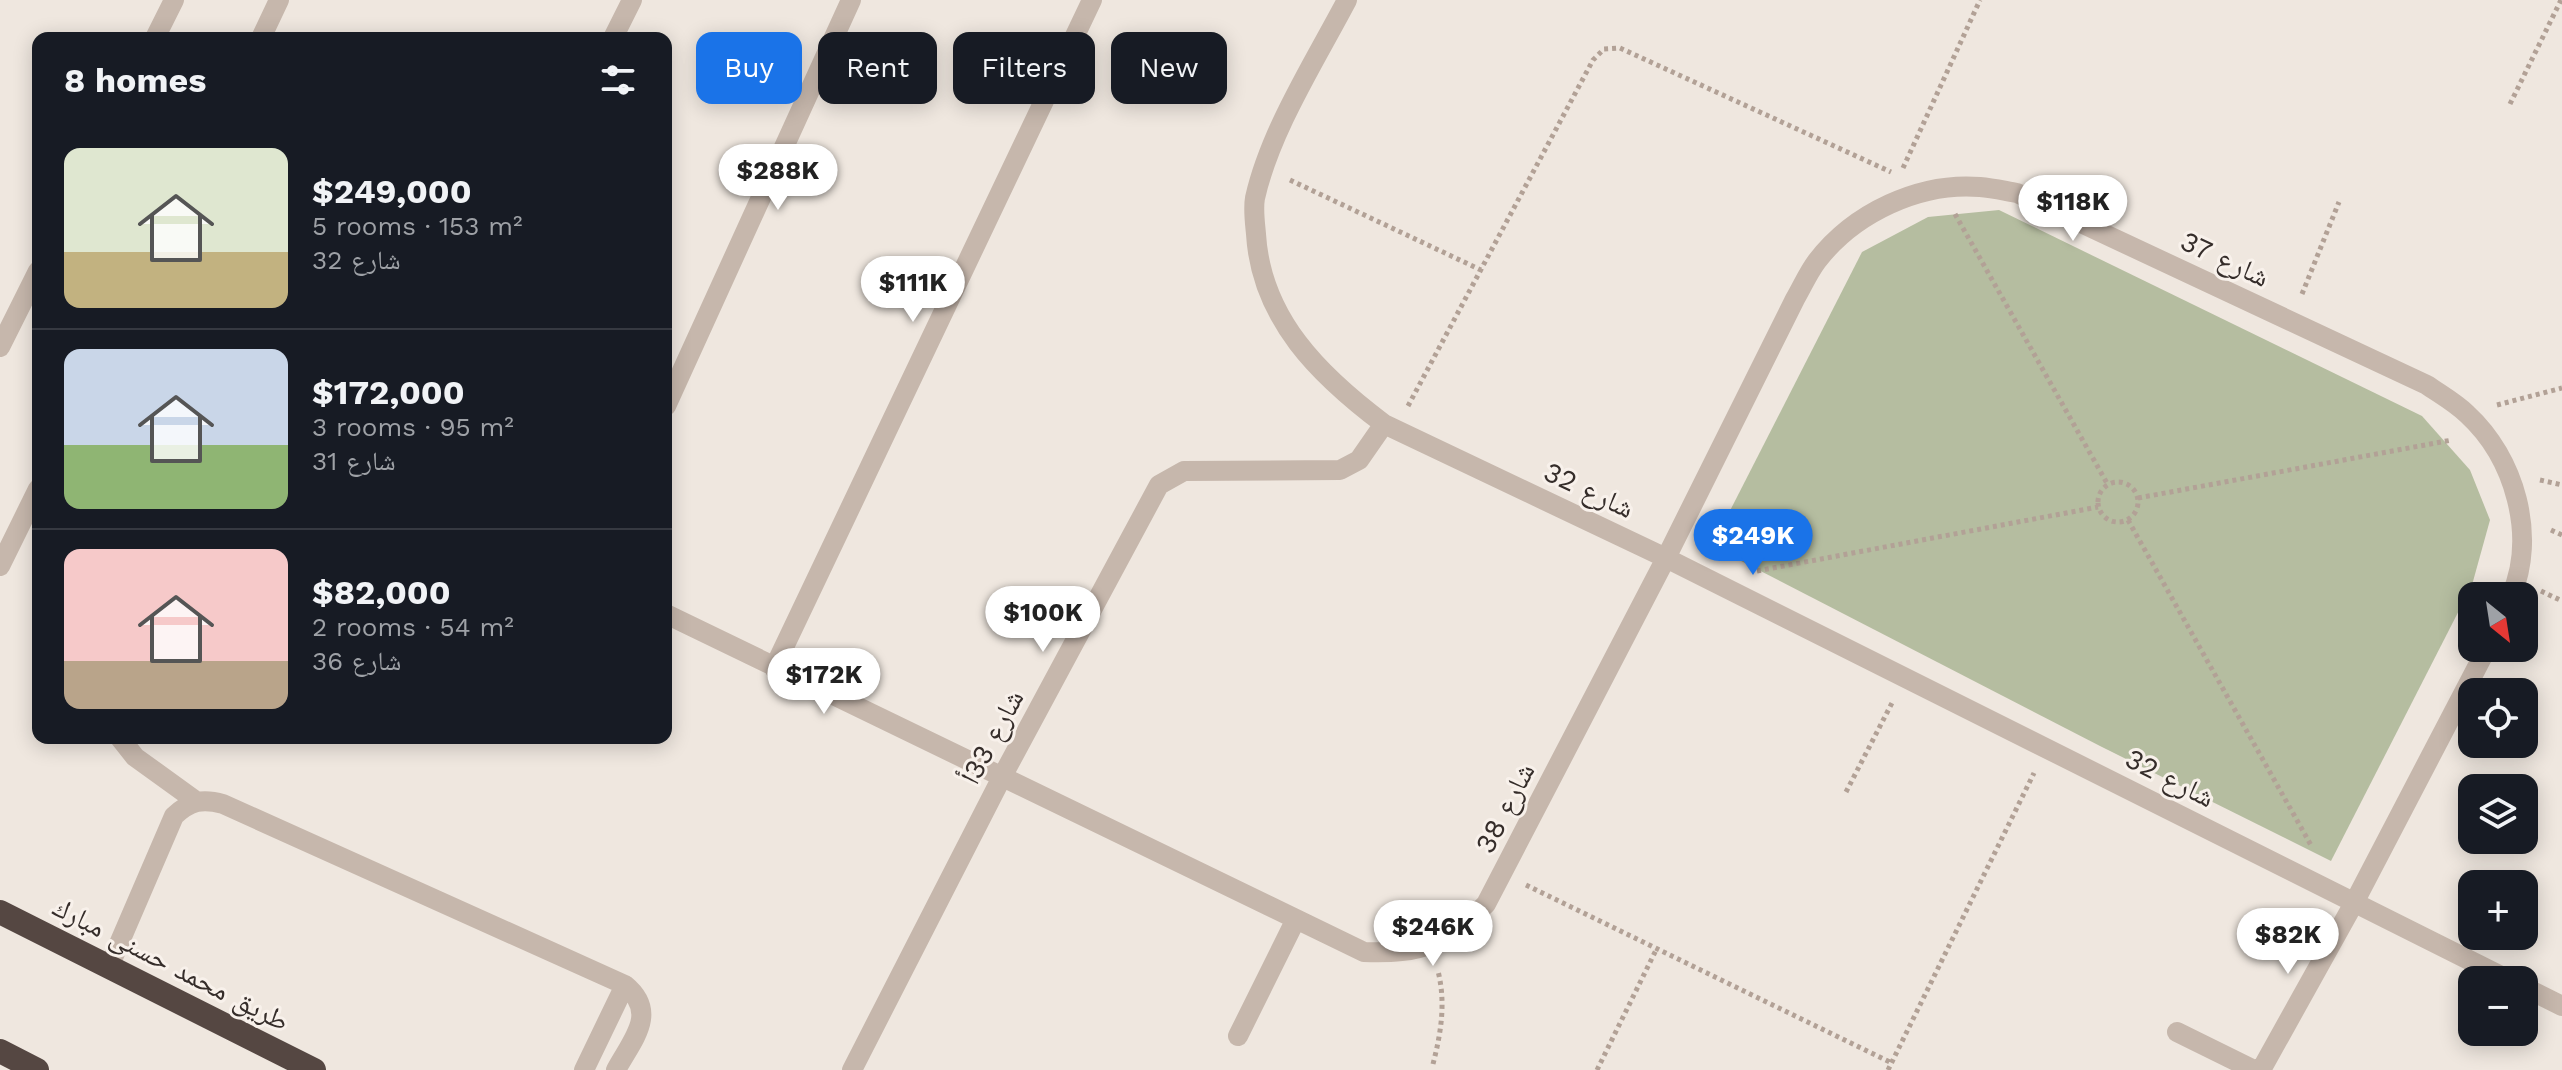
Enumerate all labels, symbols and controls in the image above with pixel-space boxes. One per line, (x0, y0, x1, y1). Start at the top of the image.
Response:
chip: Buy (696, 32, 802, 104)
chip: Rent (818, 32, 937, 104)
chip: Filters (953, 32, 1095, 104)
chip: New (1111, 32, 1227, 104)
icon: filters (596, 58, 640, 102)
text: 8 homes (64, 60, 206, 100)
pin: $288K (722, 144, 834, 212)
text: $288K (737, 155, 819, 185)
text: $249,000 (312, 171, 472, 211)
pin: $118K (2017, 175, 2129, 243)
icon: home (128, 180, 224, 276)
text: $118K (2036, 186, 2110, 216)
text: 5 rooms · 153 m² (312, 211, 523, 241)
street label: شارع 37 (2175, 224, 2274, 295)
text: شارع 32 (312, 245, 401, 275)
pin: $111K (857, 256, 969, 324)
text: $111K (879, 267, 947, 297)
text: $172,000 (312, 372, 465, 412)
icon: home (128, 381, 224, 477)
text: 3 rooms · 95 m² (312, 412, 514, 442)
text: شارع 31 (312, 446, 396, 476)
street label: شارع 32 (1538, 455, 1639, 526)
pin: $249K (1697, 509, 1809, 577)
text: $249K (1712, 520, 1794, 550)
text: $82,000 (312, 572, 451, 612)
icon: home (128, 581, 224, 677)
north arrow (2458, 582, 2538, 662)
map controls (2458, 582, 2538, 1046)
pin: $100K (987, 586, 1099, 654)
text: $100K (1003, 597, 1083, 627)
text: 2 rooms · 54 m² (312, 612, 514, 642)
text: شارع 36 (312, 646, 401, 676)
pin: $172K (768, 648, 880, 716)
text: $172K (785, 659, 863, 689)
button: locate (2458, 678, 2538, 758)
street label: شارع 33أ (953, 684, 1031, 790)
street label: شارع 32 (2120, 742, 2220, 815)
street label: شارع 38 (1468, 758, 1542, 859)
button: layers (2458, 774, 2538, 854)
button: + (2458, 870, 2538, 950)
street label: طريق محمد حسنى مبارك (47, 890, 295, 1039)
pin: $246K (1377, 900, 1489, 968)
pin: $82K (2241, 908, 2335, 976)
text: $246K (1392, 911, 1474, 941)
text: $82K (2255, 919, 2321, 949)
button: − (2458, 966, 2538, 1046)

